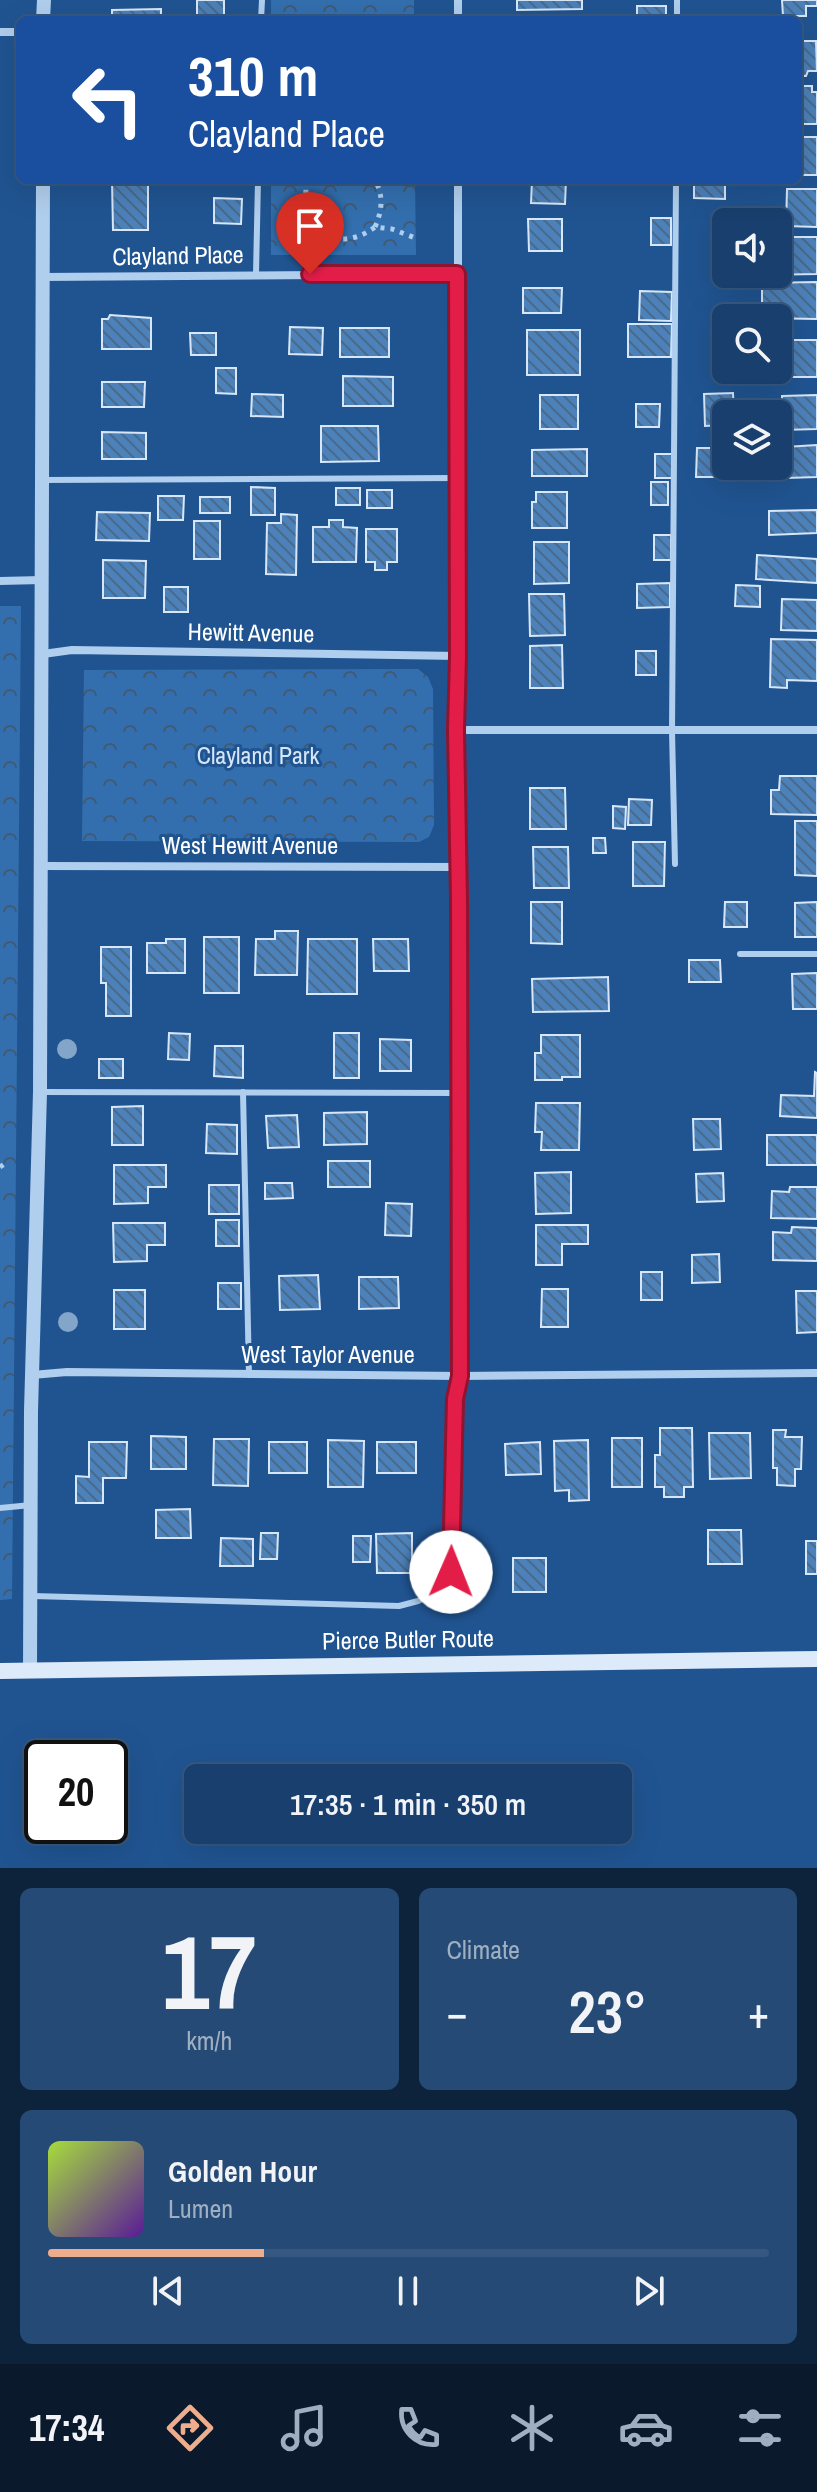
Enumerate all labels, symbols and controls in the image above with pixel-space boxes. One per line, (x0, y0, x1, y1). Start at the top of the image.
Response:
text: 310 m (188, 38, 318, 113)
icon: left (56, 48, 160, 152)
text: Clayland Place (188, 110, 385, 158)
pin (276, 192, 344, 274)
icon: arrive (288, 204, 332, 248)
map controls (712, 208, 792, 480)
button: sound (712, 208, 792, 288)
street label: Clayland Place (112, 238, 244, 272)
button: search (712, 304, 792, 384)
button: layers (712, 400, 792, 480)
street label: Hewitt Avenue (187, 615, 315, 649)
park label: Clayland Park (197, 739, 319, 771)
street label: West Hewitt Avenue (162, 829, 338, 861)
street label: West Taylor Avenue (241, 1338, 415, 1370)
position arrow (409, 1530, 493, 1614)
street label: Pierce Butler Route (322, 1622, 494, 1656)
speed limit sign: 20 (24, 1740, 128, 1844)
text: 17:35 · 1 min · 350 m (290, 1784, 526, 1824)
text: 17 (162, 1901, 257, 2041)
text: Climate (447, 1932, 520, 1967)
text: 23° (568, 1971, 647, 2052)
text: − (447, 1982, 468, 2042)
text: + (748, 1982, 769, 2042)
text: km/h (186, 2023, 232, 2058)
text: Golden Hour (168, 2151, 317, 2191)
text: Lumen (168, 2191, 233, 2226)
icon: previous (146, 2269, 190, 2313)
icon: pause (386, 2269, 430, 2313)
icon: next (627, 2269, 671, 2313)
icon: directions (162, 2400, 218, 2456)
icon: music (276, 2400, 332, 2456)
icon: phone (390, 2400, 446, 2456)
icon: climate (504, 2400, 560, 2456)
icon: car (618, 2400, 674, 2456)
icon: filters (732, 2400, 788, 2456)
text: 17:34 (29, 2404, 104, 2452)

